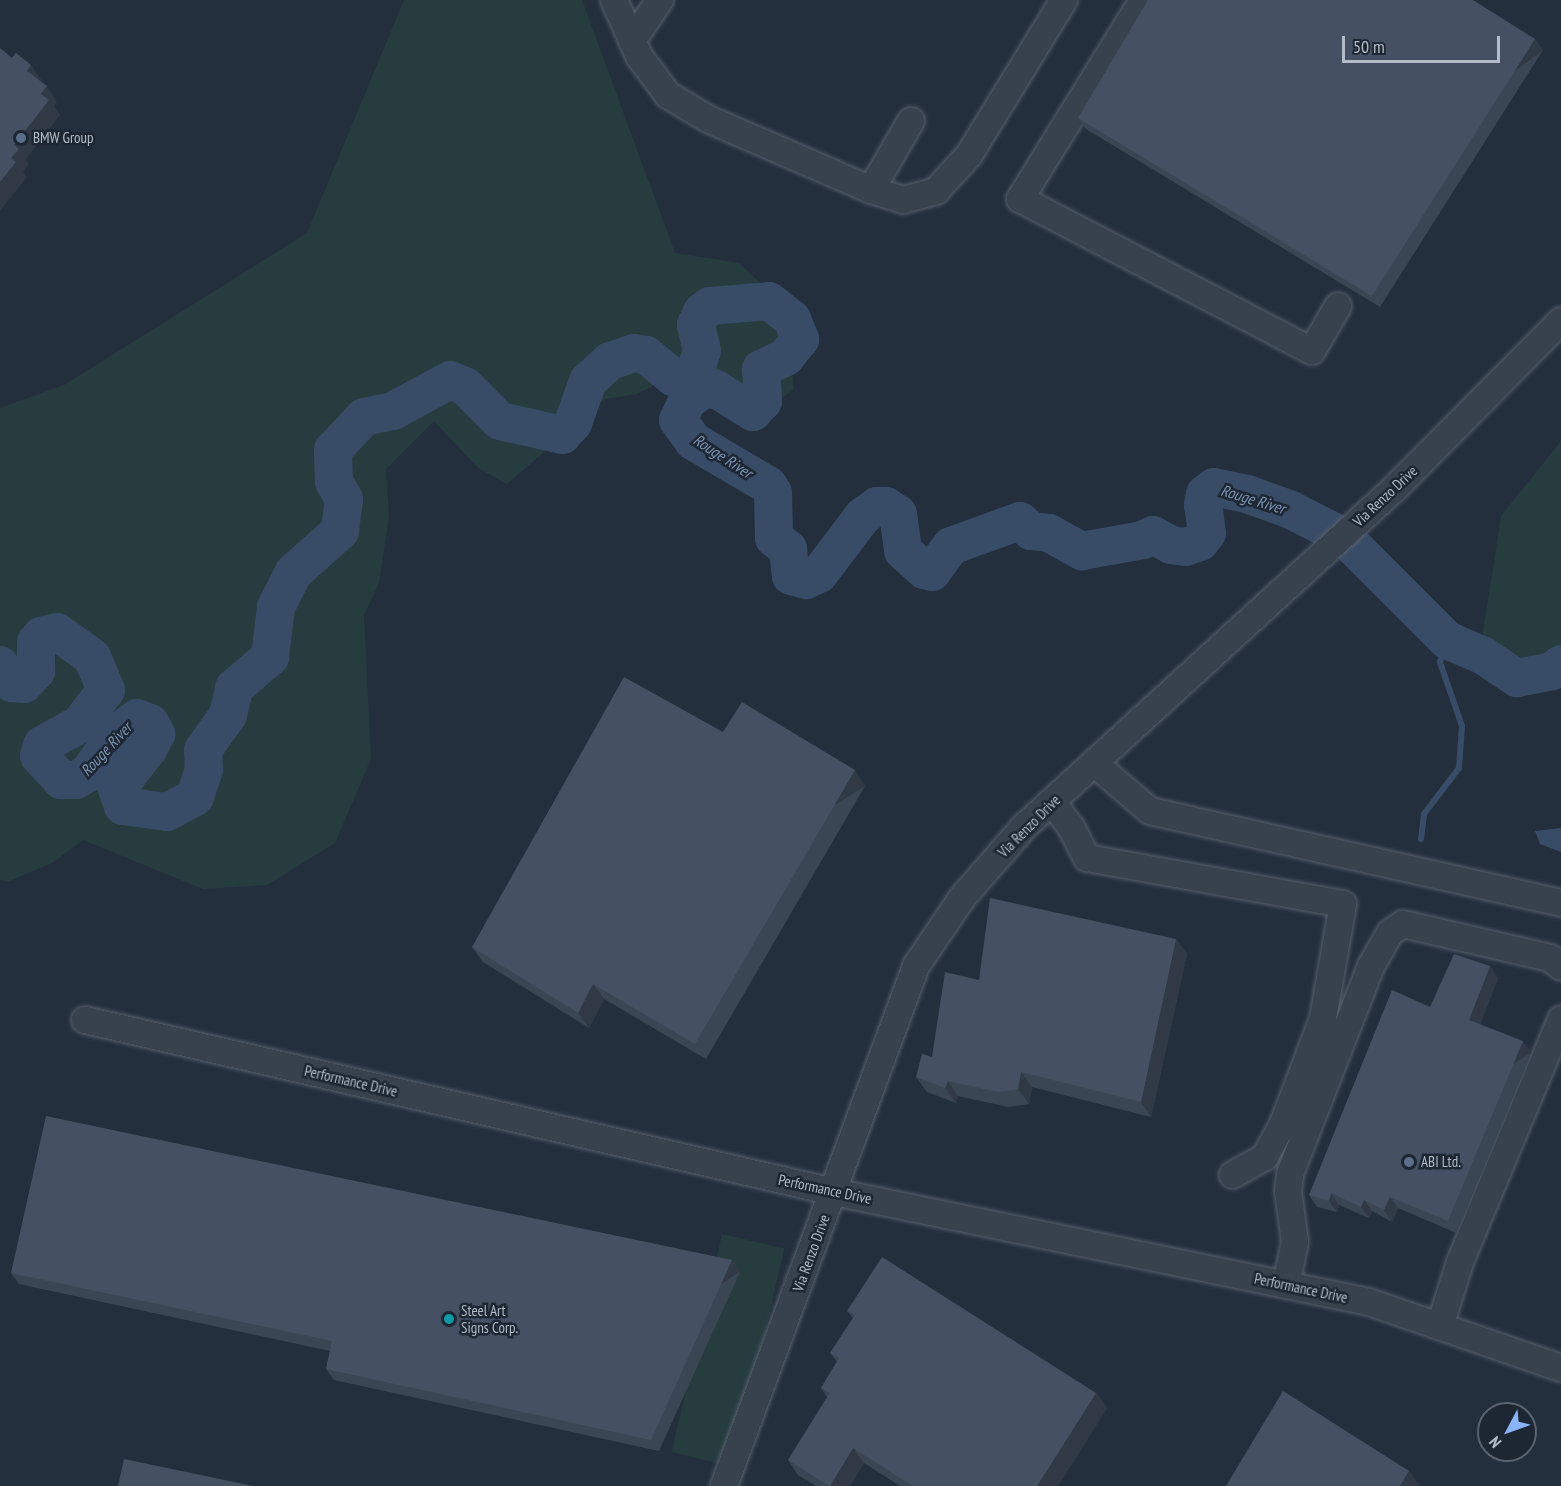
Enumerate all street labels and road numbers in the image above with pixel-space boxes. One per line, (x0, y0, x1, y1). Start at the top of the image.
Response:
street label: Via Renzo Drive (1349, 462, 1421, 530)
street label: Via Renzo Drive (994, 791, 1064, 861)
street label: Performance Drive (303, 1062, 399, 1100)
street label: Performance Drive (777, 1170, 873, 1208)
street label: Via Renzo Drive (789, 1212, 833, 1294)
street label: Performance Drive (1253, 1269, 1349, 1307)

